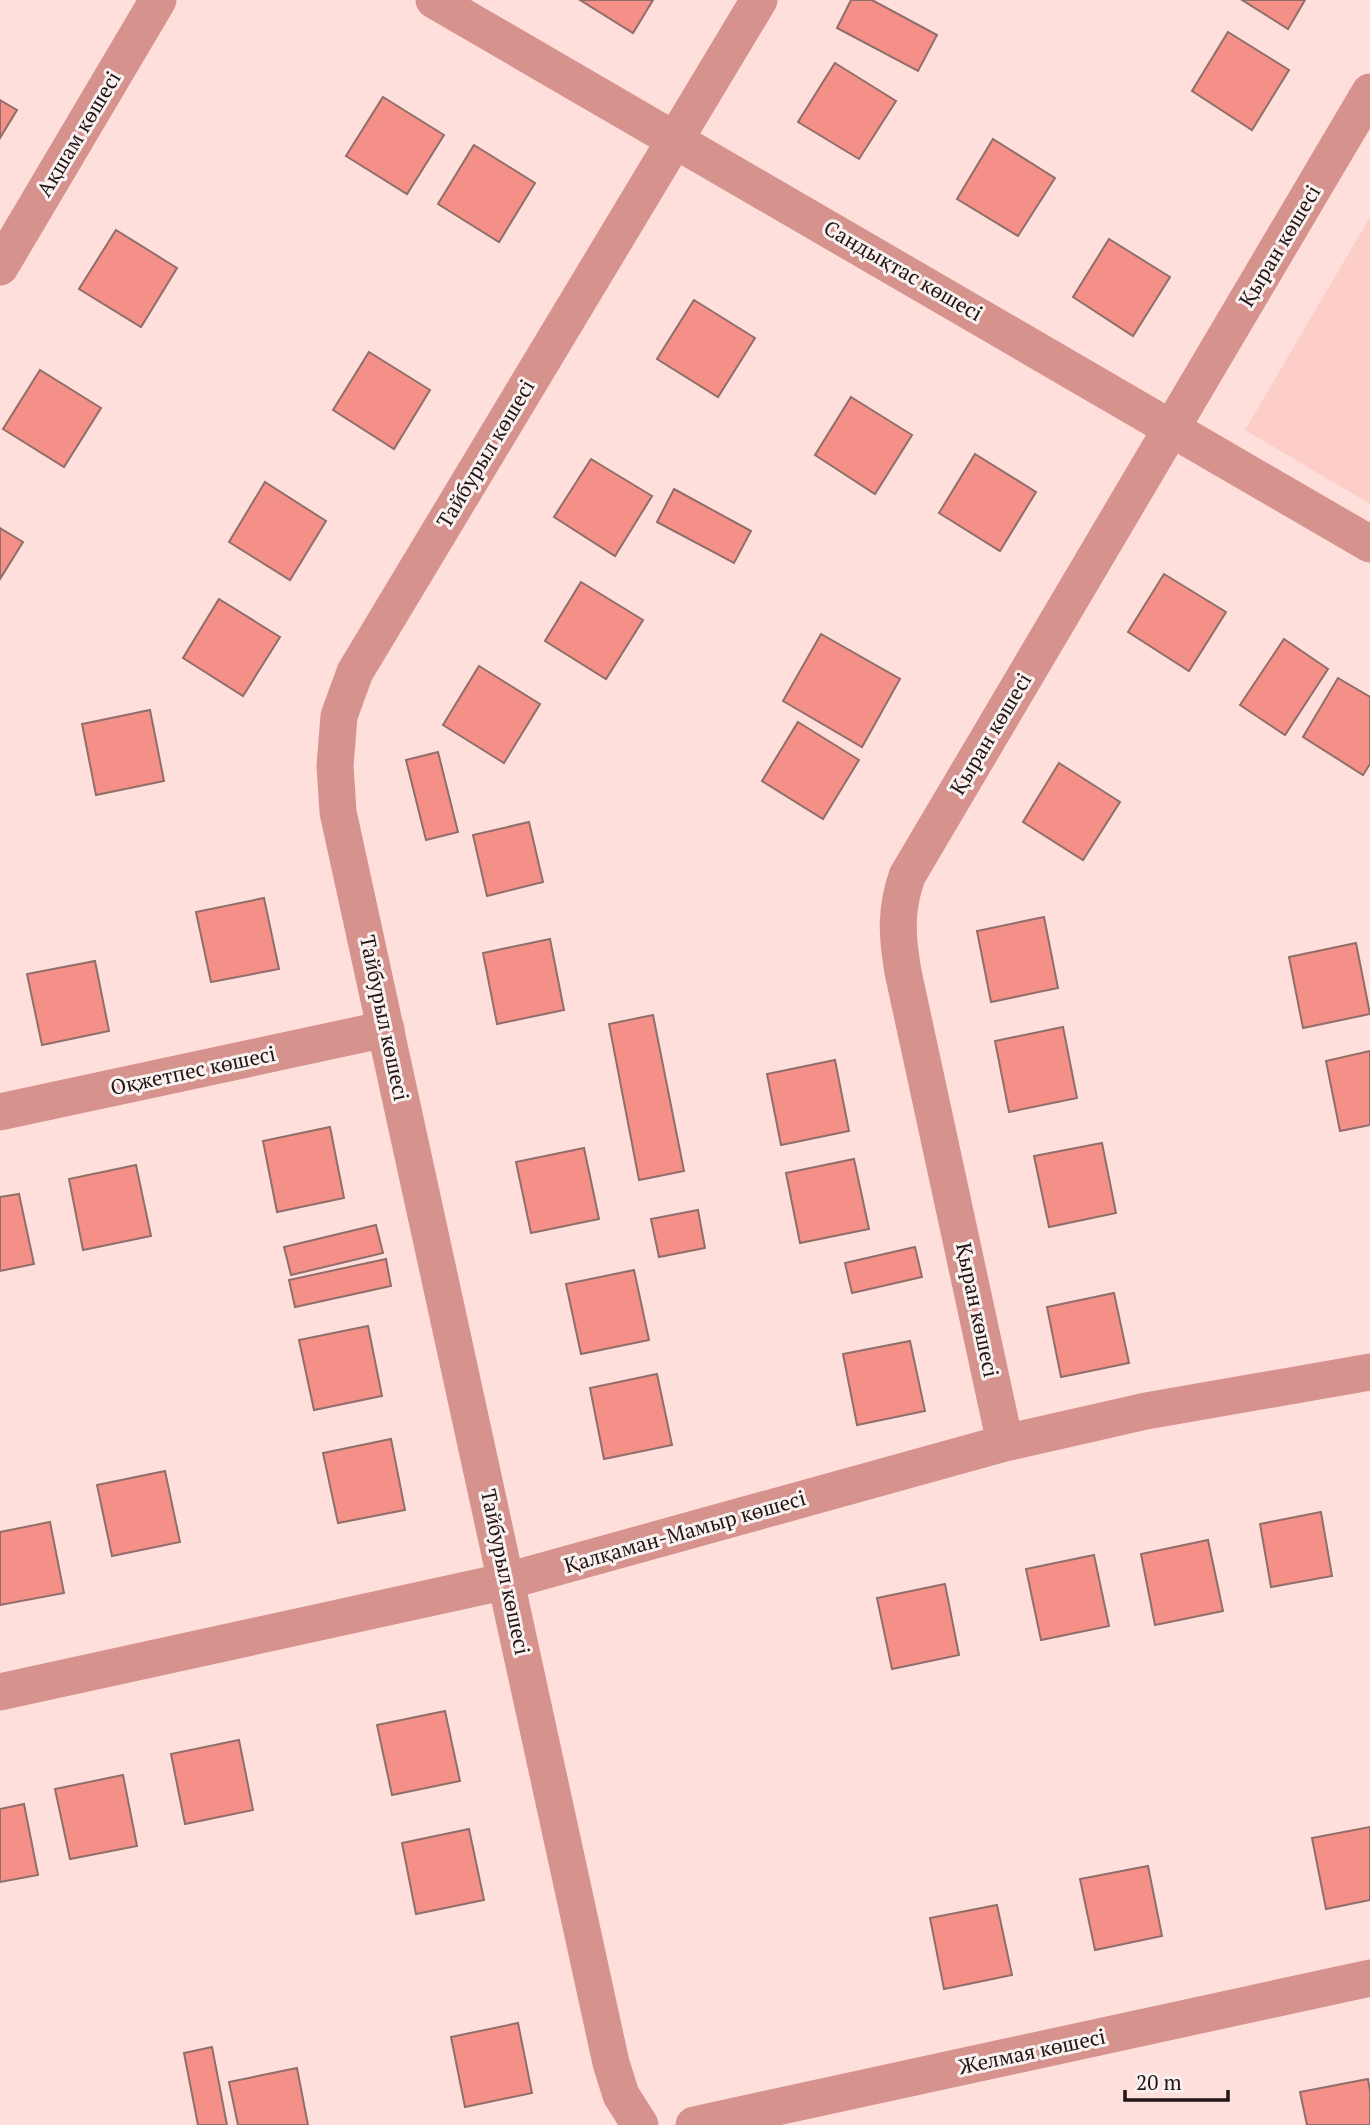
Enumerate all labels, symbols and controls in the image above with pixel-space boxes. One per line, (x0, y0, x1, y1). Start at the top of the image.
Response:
street label: Ақшам көшесі (30, 66, 127, 201)
street label: Қыран көшесі (1232, 179, 1326, 311)
street label: Сандықтас көшесі (819, 213, 988, 327)
street label: Тайбурыл көшесі (430, 374, 541, 533)
street label: Қыран көшесі (943, 667, 1037, 799)
street label: Тайбурыл көшесі (354, 932, 416, 1103)
street label: Оқжетпес көшесі (108, 1039, 278, 1101)
street label: Қыран көшесі (950, 1240, 1006, 1380)
street label: Қалқаман-Мамыр көшесі (561, 1483, 809, 1579)
street label: Тайбурыл көшесі (475, 1486, 537, 1657)
street label: Желмая көшесі (956, 2022, 1108, 2080)
scale bar (1125, 2058, 1228, 2102)
text: 20 m (1136, 2068, 1182, 2096)

